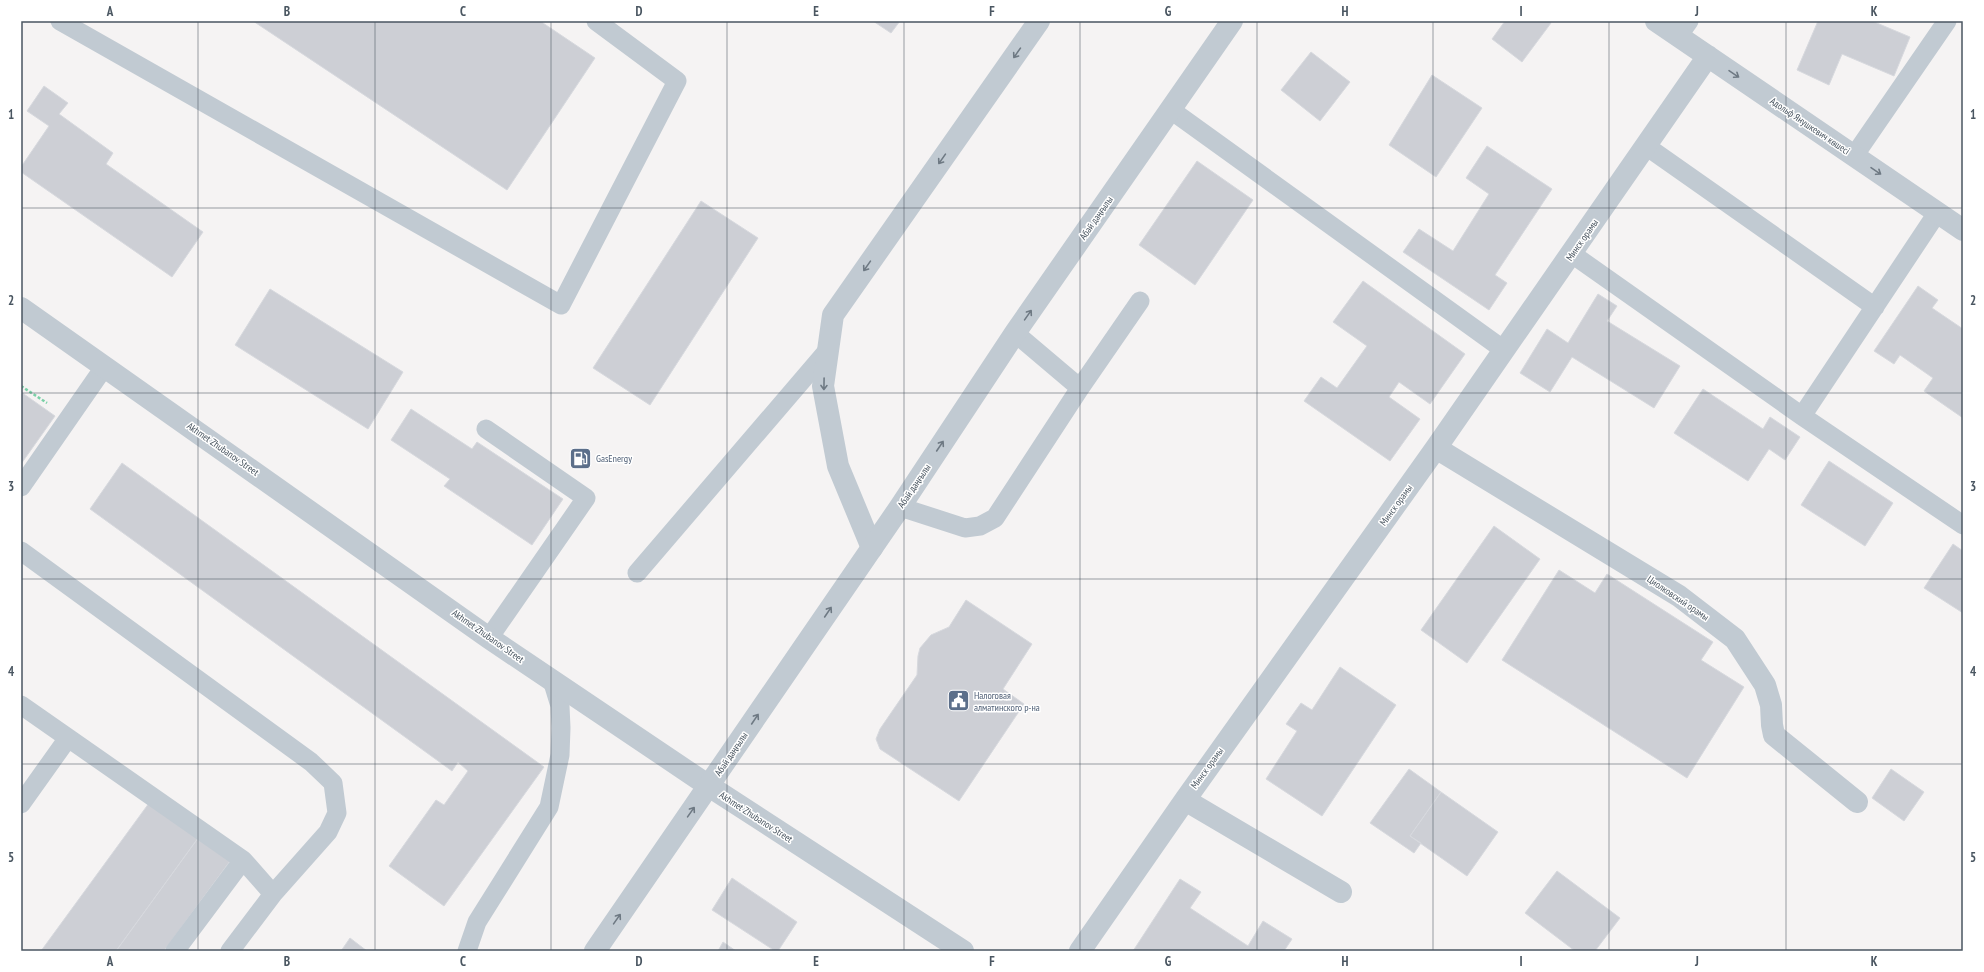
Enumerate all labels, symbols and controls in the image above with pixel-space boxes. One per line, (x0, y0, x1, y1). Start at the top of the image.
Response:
text: A (106, 3, 114, 20)
text: B (284, 3, 290, 20)
text: C (460, 3, 466, 20)
text: D (636, 3, 643, 20)
text: E (813, 3, 819, 20)
text: F (989, 3, 995, 20)
text: G (1165, 3, 1172, 20)
text: H (1342, 3, 1349, 20)
text: I (1519, 3, 1523, 20)
text: J (1694, 3, 1699, 20)
text: K (1871, 3, 1878, 20)
one-way arrow (1013, 47, 1021, 58)
one-way arrow (1728, 70, 1739, 78)
street label: Адольф Янушкевич көшесі (1768, 94, 1852, 158)
text: 1 (8, 106, 14, 123)
text: 1 (1970, 106, 1976, 123)
one-way arrow (938, 154, 946, 165)
one-way arrow (1870, 167, 1881, 175)
street label: Абай даңғылы (1076, 194, 1116, 242)
street label: Минск орамы (1563, 217, 1601, 263)
one-way arrow (863, 260, 871, 271)
text: 2 (8, 292, 14, 309)
text: 2 (1970, 292, 1976, 309)
one-way arrow (1024, 310, 1032, 321)
one-way arrow (821, 377, 828, 390)
street label: Akhmet Zhubanov Street (185, 419, 262, 479)
one-way arrow (936, 441, 944, 452)
fuel station icon: GasEnergy (568, 445, 594, 471)
place label: GasEnergy (596, 452, 632, 465)
street label: Абай даңғылы (895, 462, 933, 510)
text: 3 (8, 478, 14, 495)
text: 3 (1970, 478, 1976, 495)
street label: Минск орамы (1377, 482, 1415, 528)
street label: Циолковский орамы (1645, 572, 1711, 624)
street label: Akhmet Zhubanov Street (450, 606, 527, 666)
one-way arrow (824, 607, 832, 618)
text: 4 (8, 663, 15, 680)
text: 4 (1970, 663, 1977, 680)
public building icon: Налоговая алматинского р-на (945, 688, 971, 714)
place label: Налоговая алматинского р-на (974, 689, 1040, 714)
one-way arrow (751, 714, 759, 725)
street label: Абай даңғылы (712, 730, 750, 778)
street label: Минск орамы (1188, 745, 1226, 791)
street label: Akhmet Zhubanov Street (717, 788, 795, 846)
one-way arrow (687, 807, 695, 818)
text: 5 (8, 849, 14, 866)
text: 5 (1970, 849, 1976, 866)
one-way arrow (613, 914, 621, 925)
text: A (106, 953, 114, 970)
text: B (284, 953, 290, 970)
text: C (460, 953, 466, 970)
text: D (636, 953, 643, 970)
text: E (813, 953, 819, 970)
text: F (989, 953, 995, 970)
text: G (1165, 953, 1172, 970)
text: H (1342, 953, 1349, 970)
text: I (1519, 953, 1523, 970)
text: J (1694, 953, 1699, 970)
text: K (1871, 953, 1878, 970)

